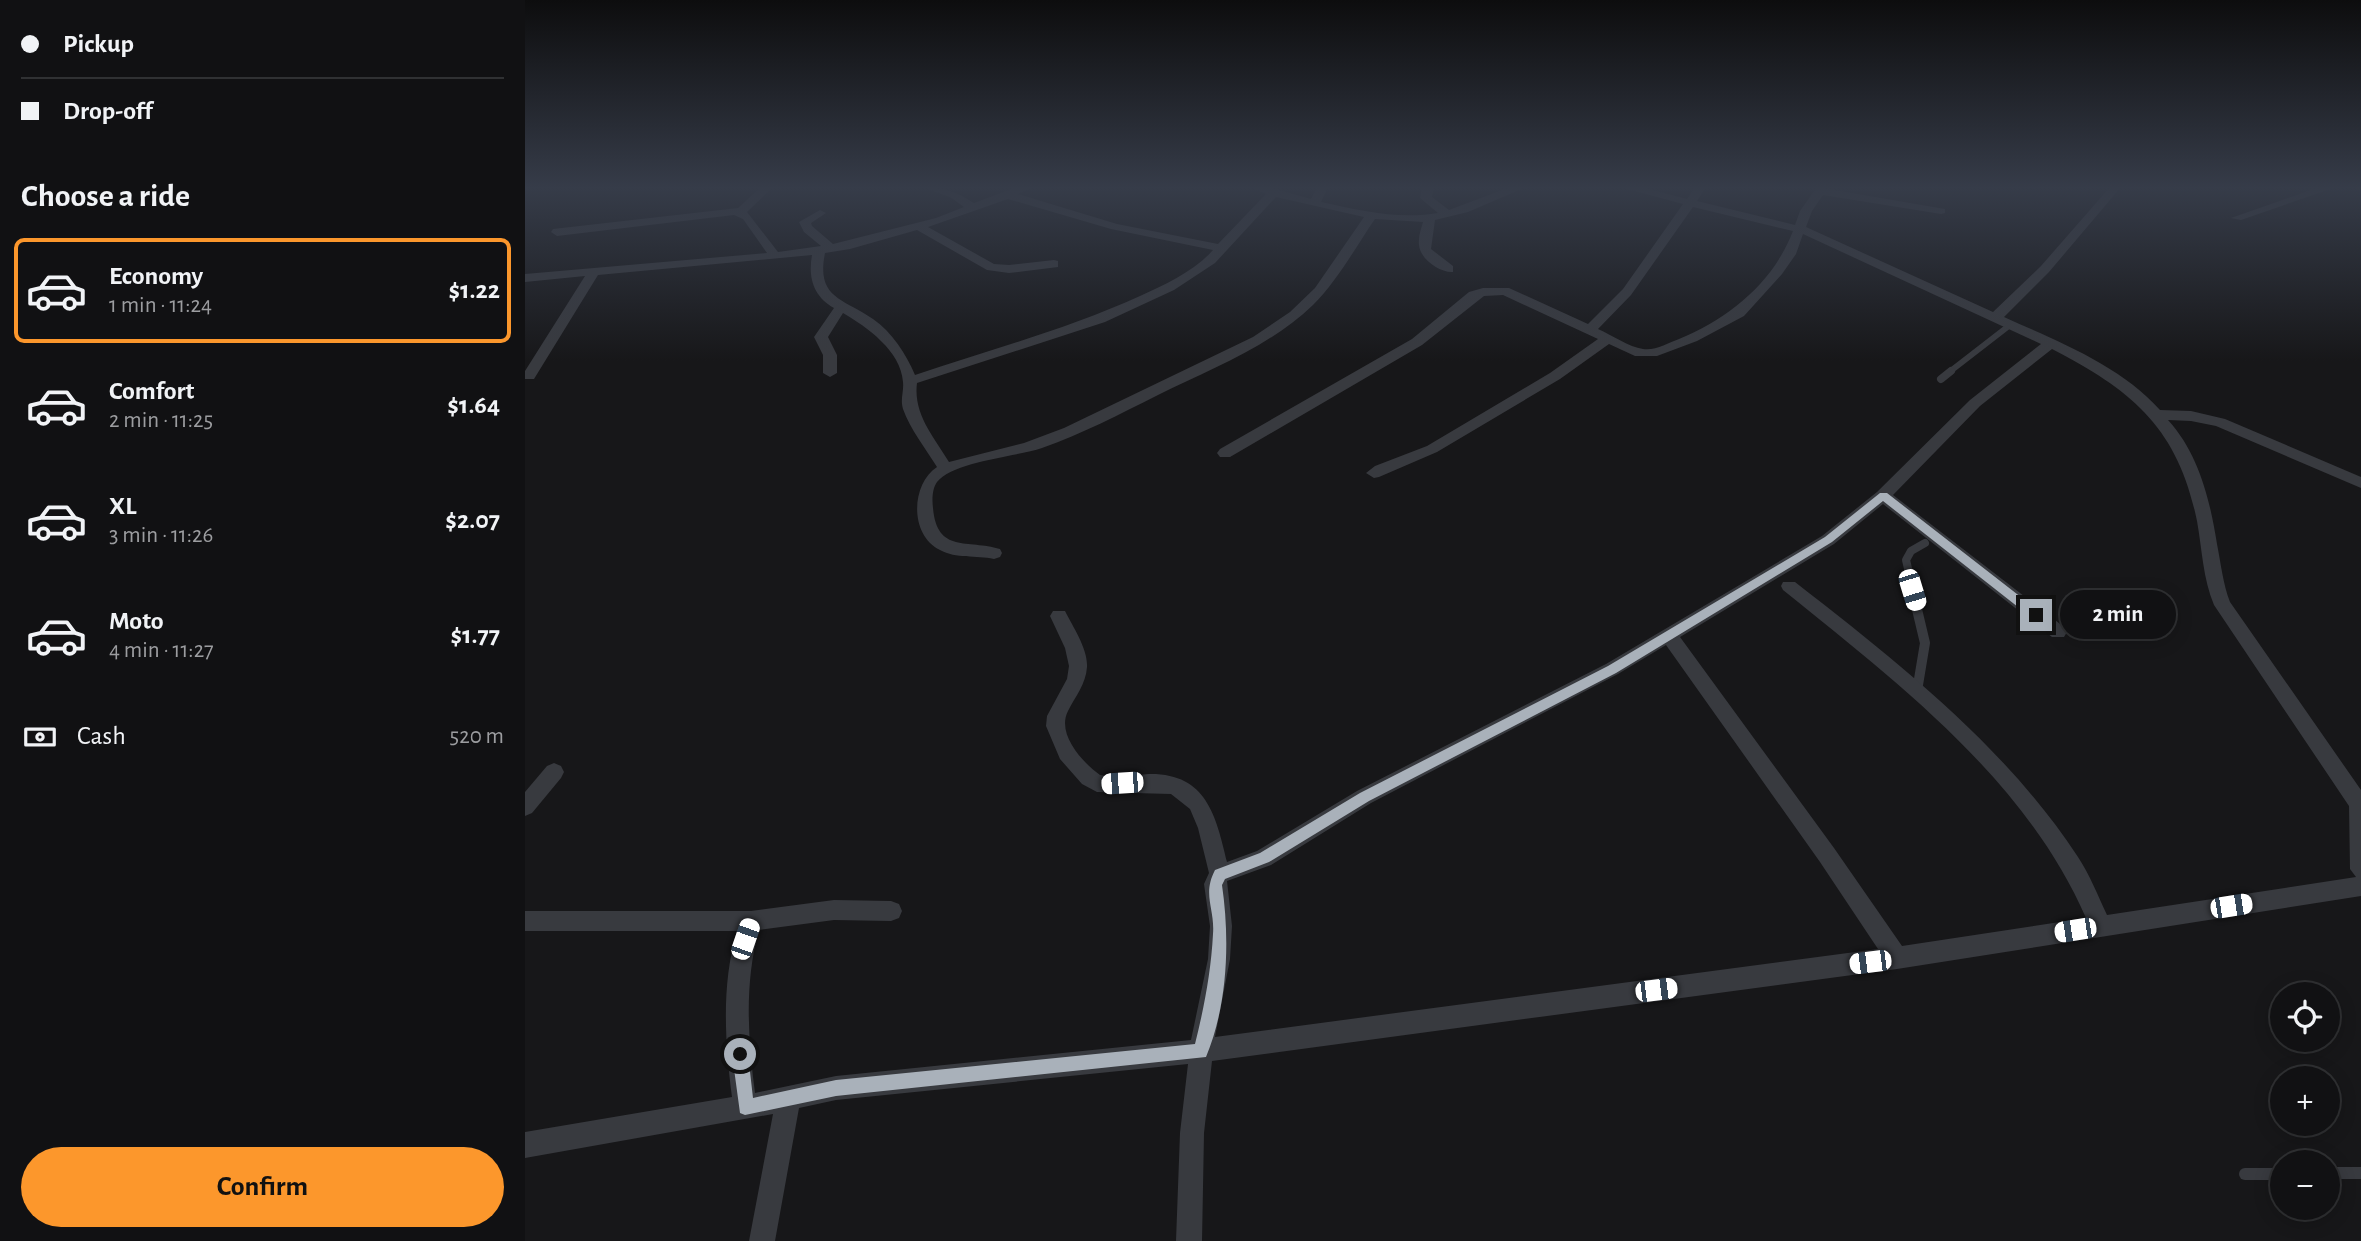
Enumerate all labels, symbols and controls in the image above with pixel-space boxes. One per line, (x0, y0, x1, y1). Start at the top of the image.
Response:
text: Pickup (63, 31, 134, 57)
text: Drop-off (63, 98, 152, 124)
text: Choose a ride (21, 180, 190, 212)
icon: car (25, 259, 88, 322)
text: Economy (109, 263, 203, 289)
text: $1.22 (448, 277, 500, 303)
text: 1 min · 11:24 (109, 294, 212, 317)
icon: car (25, 374, 88, 437)
text: Comfort (109, 378, 194, 404)
text: $1.64 (447, 392, 500, 418)
text: 2 min · 11:25 (109, 409, 213, 432)
icon: car (25, 489, 88, 552)
text: XL (109, 493, 136, 519)
text: $2.07 (445, 507, 500, 533)
text: 3 min · 11:26 (109, 524, 213, 547)
car (1896, 567, 1929, 613)
callout: 2 min (2061, 590, 2176, 640)
route end (2020, 599, 2052, 631)
text: 2 min (2092, 603, 2144, 626)
icon: car (25, 604, 88, 667)
text: Moto (109, 608, 164, 634)
text: $1.77 (451, 622, 500, 648)
text: 4 min · 11:27 (109, 639, 214, 662)
icon: cash (21, 718, 59, 756)
text: Cash (77, 723, 126, 749)
text: 520 m (450, 725, 504, 748)
car (1101, 771, 1144, 795)
car (2209, 892, 2254, 920)
car (729, 916, 762, 962)
car (2053, 916, 2098, 944)
car (1848, 949, 1893, 975)
car (1634, 977, 1679, 1003)
map controls (2270, 982, 2340, 1220)
button: locate (2270, 982, 2340, 1052)
route start (724, 1038, 756, 1070)
button: + (2270, 1066, 2340, 1136)
button: Confirm (21, 1147, 504, 1227)
button: − (2270, 1150, 2340, 1220)

